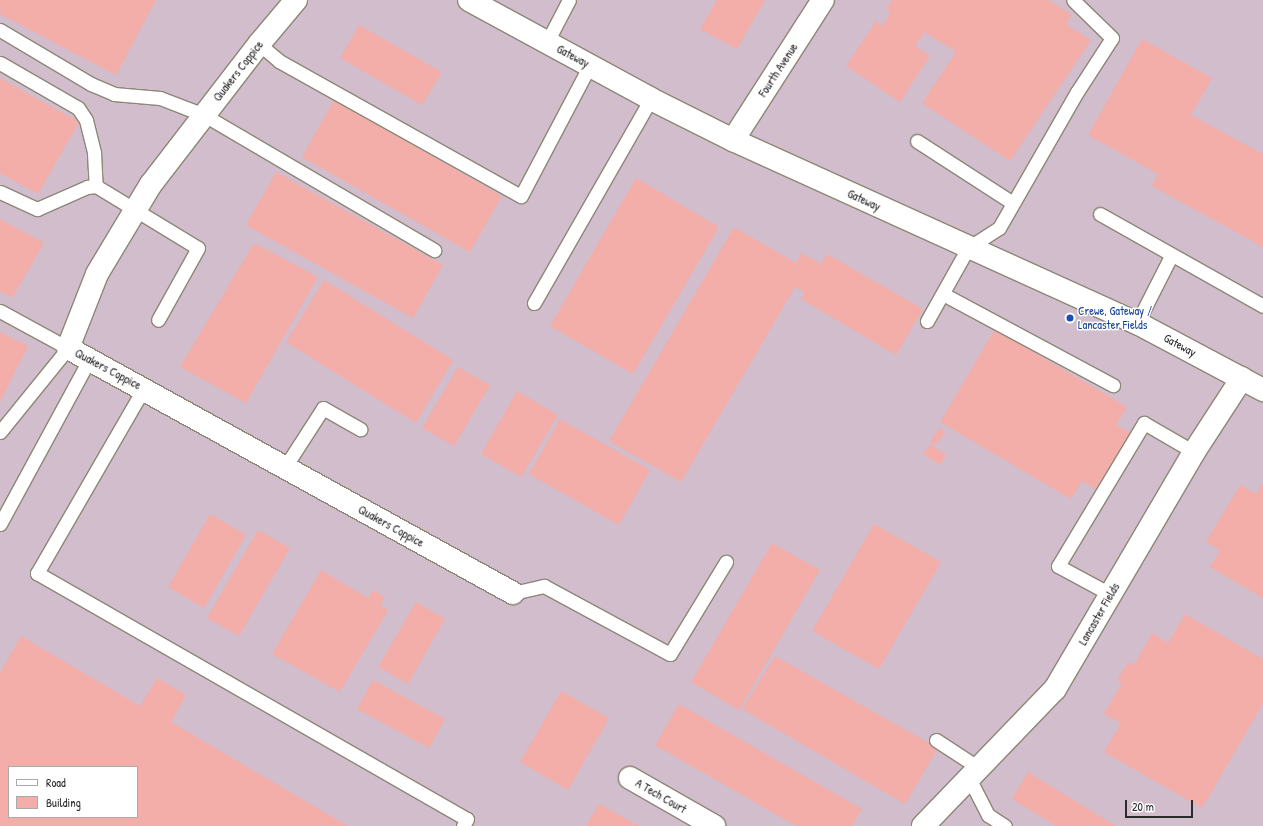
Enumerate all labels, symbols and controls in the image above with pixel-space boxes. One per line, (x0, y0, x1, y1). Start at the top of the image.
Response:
street label: Quakers Coppice (210, 38, 266, 104)
street label: Fourth Avenue (755, 40, 801, 100)
street label: Gateway (554, 41, 592, 71)
street label: Gateway (845, 186, 883, 214)
place label: Crewe, Gateway / Lancaster Fields (1078, 304, 1152, 332)
marker: Crewe, Gateway / Lancaster Fields (1065, 313, 1075, 323)
street label: Gateway (1161, 330, 1199, 360)
street label: Quakers Coppice (72, 346, 144, 392)
street label: Quakers Coppice (356, 502, 426, 550)
street label: Lancaster Fields (1075, 580, 1123, 648)
legend (8, 766, 138, 818)
text: Road (46, 774, 66, 791)
street label: A Tech Court (633, 776, 689, 816)
scale bar (1127, 792, 1195, 818)
text: Building (46, 794, 81, 811)
text: 20 m (1132, 798, 1154, 815)

